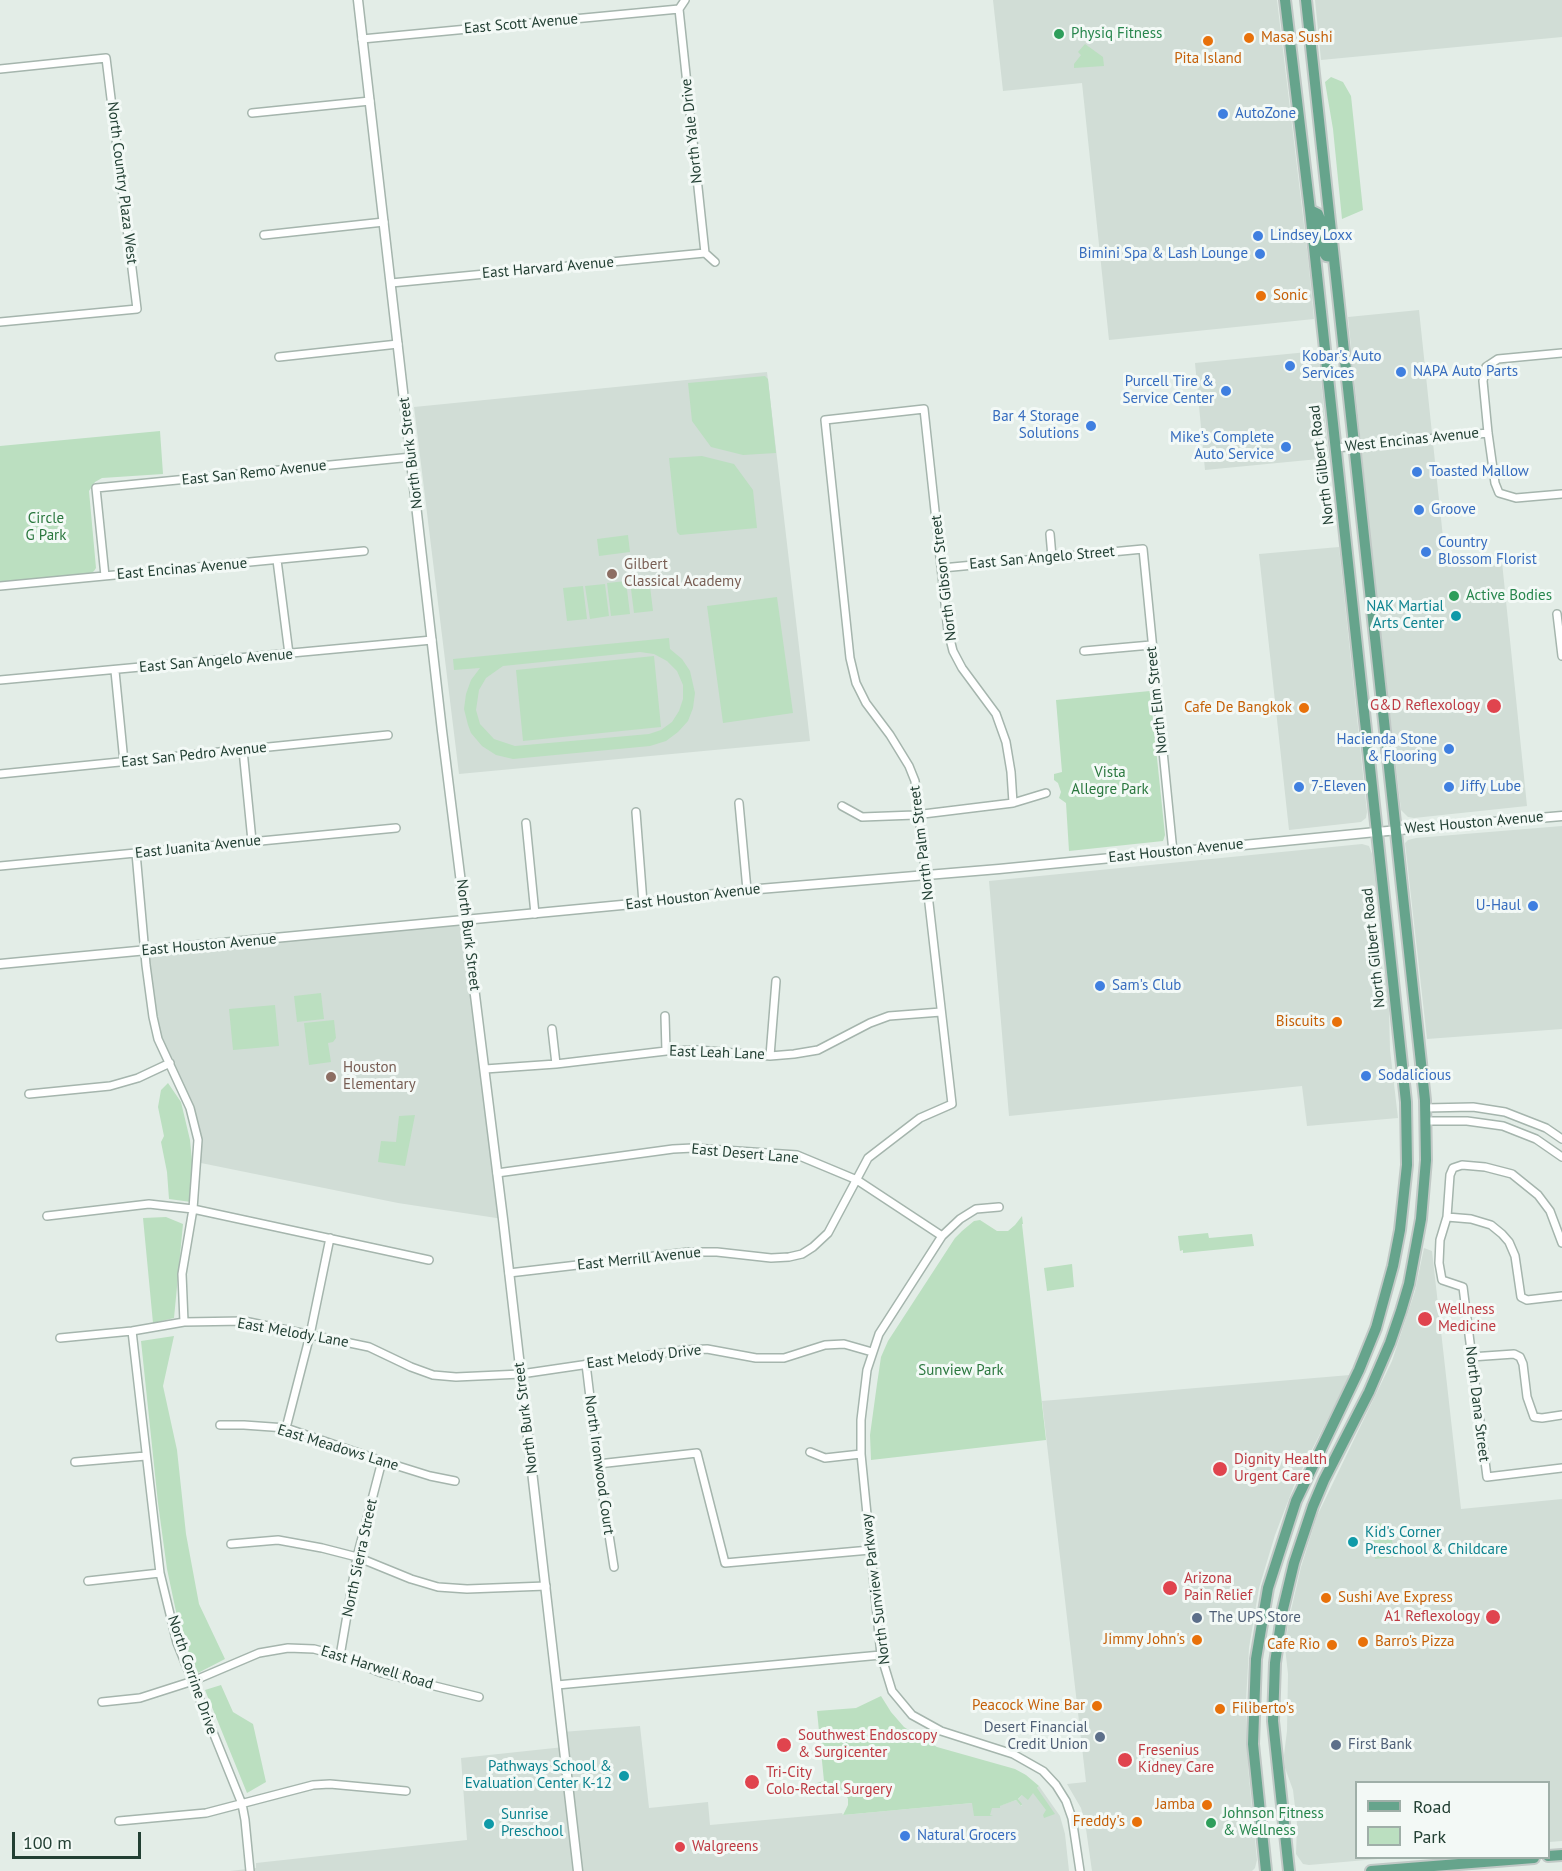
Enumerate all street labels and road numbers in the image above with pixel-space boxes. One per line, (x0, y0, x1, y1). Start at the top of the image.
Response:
street label: East Scott Avenue (463, 10, 579, 38)
street label: North Yale Drive (678, 78, 706, 184)
street label: North Country Plaza West (103, 101, 141, 265)
street label: East Harvard Avenue (481, 253, 615, 283)
street label: North Burk Street (395, 396, 427, 510)
street label: North Gilbert Road (1306, 404, 1338, 526)
street label: West Encinas Avenue (1344, 424, 1480, 456)
street label: East San Remo Avenue (181, 456, 327, 490)
street label: North Gibson Street (927, 514, 961, 642)
street label: East San Angelo Street (969, 543, 1115, 573)
street label: East Encinas Avenue (116, 554, 248, 584)
street label: East San Angelo Avenue (138, 645, 294, 677)
street label: North Elm Street (1142, 645, 1172, 755)
street label: East San Pedro Avenue (120, 738, 268, 772)
street label: North Palm Street (906, 785, 938, 901)
street label: West Houston Avenue (1404, 808, 1544, 838)
street label: East Juanita Avenue (134, 831, 262, 863)
street label: East Houston Avenue (1108, 835, 1244, 867)
street label: North Burk Street (452, 878, 484, 992)
street label: East Houston Avenue (625, 880, 761, 914)
street label: North Gilbert Road (1359, 887, 1389, 1009)
street label: East Houston Avenue (141, 930, 277, 960)
street label: East Leah Lane (669, 1042, 765, 1064)
street label: East Desert Lane (691, 1140, 799, 1168)
street label: East Merrill Avenue (576, 1244, 702, 1274)
street label: East Melody Lane (236, 1314, 350, 1352)
street label: East Melody Drive (586, 1341, 702, 1373)
street label: North Dana Street (1461, 1345, 1493, 1463)
street label: North Burk Street (510, 1361, 542, 1475)
street label: North Ironwood Court (580, 1394, 618, 1536)
street label: East Meadows Lane (275, 1421, 401, 1475)
street label: North Sierra Street (339, 1497, 381, 1619)
street label: North Sunview Parkway (858, 1512, 894, 1666)
street label: North Corrine Drive (163, 1613, 221, 1737)
street label: East Harwell Road (319, 1642, 435, 1694)

